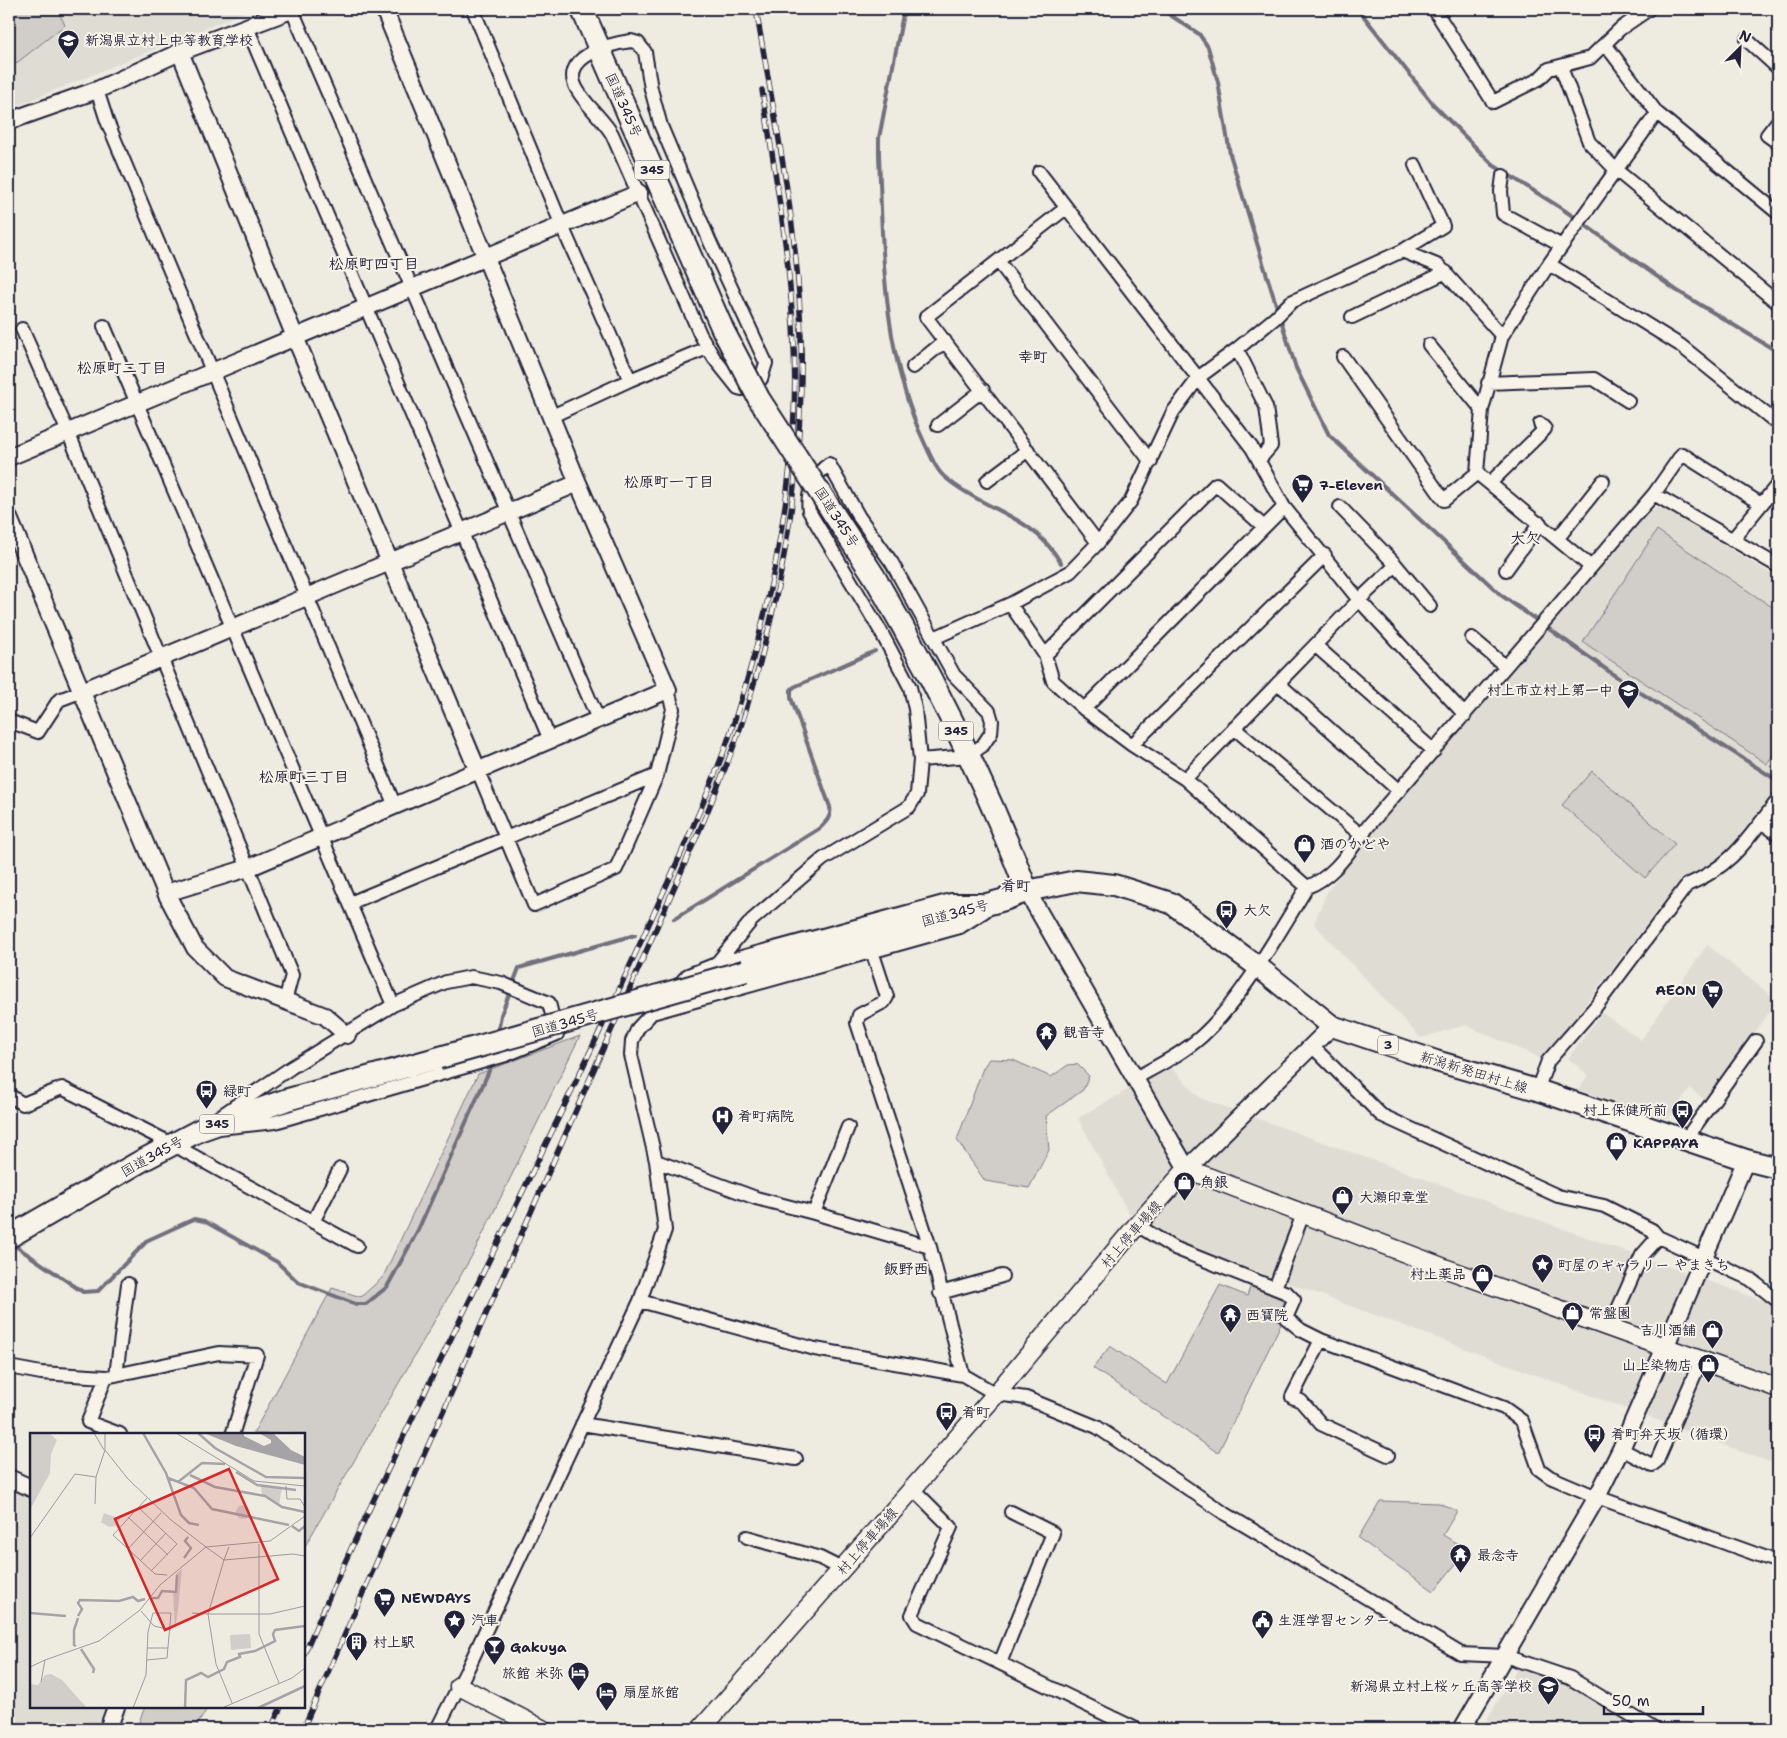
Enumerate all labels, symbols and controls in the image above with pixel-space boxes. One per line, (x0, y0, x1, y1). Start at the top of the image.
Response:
north arrow (1714, 22, 1764, 72)
text: N (1737, 26, 1754, 47)
school or university icon: 新潟県立村上中等教育学校 (57, 28, 81, 59)
place label: 新潟県立村上中等教育学校 (85, 31, 253, 49)
street label: 国道345号 (602, 70, 646, 140)
road number: 345 (634, 160, 670, 180)
district label: 松原町四丁目 (329, 254, 419, 274)
district label: 幸町 (1018, 347, 1048, 367)
district label: 松原町二丁目 (77, 358, 167, 378)
district label: 松原町一丁目 (624, 472, 714, 492)
supermarket icon: 7-Eleven (1291, 473, 1315, 504)
place label: 7-Eleven (1319, 476, 1383, 494)
street label: 国道345号 (811, 483, 863, 551)
district label: 大欠 (1510, 528, 1540, 548)
school or university icon: 村上市立村上第一中 (1617, 678, 1641, 709)
place label: 村上市立村上第一中 (1487, 681, 1613, 699)
road number: 345 (938, 721, 974, 740)
district label: 松原町三丁目 (259, 767, 349, 787)
shop icon: 酒のかどや (1292, 832, 1316, 863)
place label: 酒のかどや (1320, 835, 1391, 853)
district label: 肴町 (1001, 876, 1031, 896)
street label: 国道345号 (919, 895, 991, 931)
bus stop icon: 大欠 (1215, 898, 1239, 929)
place label: 大欠 (1243, 901, 1271, 919)
supermarket icon: AEON (1700, 978, 1724, 1009)
place label: AEON (1655, 981, 1696, 999)
street label: 国道345号 (529, 1005, 601, 1041)
temple icon: 観音寺 (1035, 1020, 1059, 1051)
place label: 観音寺 (1063, 1023, 1105, 1041)
road number: 3 (1378, 1036, 1398, 1054)
street label: 新潟新発田村上線 (1418, 1047, 1530, 1097)
bus stop icon: 緑町 (195, 1079, 219, 1110)
place label: 緑町 (223, 1082, 251, 1100)
bus stop icon: 村上保健所前 (1671, 1098, 1695, 1129)
place label: 村上保健所前 (1583, 1101, 1667, 1119)
hospital icon: 肴町病院 (710, 1104, 734, 1135)
place label: 肴町病院 (738, 1107, 794, 1125)
road number: 345 (200, 1114, 234, 1134)
street label: 国道345号 (117, 1131, 187, 1181)
shop icon: KAPPAYA (1605, 1131, 1629, 1162)
place label: KAPPAYA (1633, 1134, 1699, 1152)
shop icon: 角銀 (1172, 1170, 1196, 1201)
place label: 角銀 (1200, 1173, 1228, 1191)
shop icon: 大瀬印章堂 (1331, 1185, 1355, 1216)
place label: 大瀬印章堂 (1359, 1188, 1429, 1206)
street label: 村上停車場線 (1097, 1196, 1165, 1272)
place icon: 町屋のギャラリー やまきち (1530, 1253, 1554, 1284)
place label: 町屋のギャラリー やまきち (1558, 1256, 1730, 1274)
district label: 飯野西 (883, 1259, 929, 1279)
shop icon: 村上薬品 (1470, 1262, 1494, 1293)
place label: 村上薬品 (1410, 1265, 1466, 1283)
shop icon: 常盤園 (1561, 1301, 1585, 1332)
temple icon: 西寳院 (1218, 1303, 1242, 1334)
place label: 常盤園 (1589, 1304, 1631, 1322)
place label: 西寳院 (1246, 1306, 1288, 1324)
shop icon: 吉川酒舗 (1700, 1318, 1724, 1349)
place label: 吉川酒舗 (1640, 1321, 1696, 1339)
shop icon: 山上染物店 (1696, 1353, 1720, 1384)
place label: 山上染物店 (1622, 1356, 1692, 1374)
bus stop icon: 肴町 (934, 1400, 958, 1431)
place label: 肴町 (962, 1403, 990, 1421)
bus stop icon: 肴町弁天坂（循環） (1583, 1422, 1607, 1453)
place label: 肴町弁天坂（循環） (1611, 1425, 1737, 1443)
inset map (30, 1433, 305, 1708)
street label: 村上停車場線 (833, 1503, 901, 1579)
temple icon: 最念寺 (1449, 1543, 1473, 1574)
place label: 最念寺 (1477, 1546, 1519, 1564)
supermarket icon: NEWDAYS (373, 1586, 397, 1617)
place label: NEWDAYS (401, 1589, 471, 1607)
place icon: 汽車 (443, 1608, 467, 1639)
public building icon: 生涯学習センター (1250, 1608, 1274, 1639)
place label: 汽車 (471, 1611, 499, 1629)
place label: 生涯学習センター (1278, 1611, 1390, 1629)
building icon: 村上駅 (345, 1630, 369, 1661)
place label: 村上駅 (373, 1633, 415, 1651)
bar icon: Gakuya (482, 1635, 506, 1666)
place label: Gakuya (510, 1638, 567, 1656)
hotel icon: 旅館 米弥 (567, 1661, 591, 1692)
place label: 旅館 米弥 (502, 1664, 563, 1682)
school or university icon: 新潟県立村上桜ヶ丘高等学校 (1536, 1674, 1560, 1705)
place label: 新潟県立村上桜ヶ丘高等学校 (1350, 1677, 1532, 1695)
hotel icon: 扇屋旅館 (595, 1680, 619, 1711)
place label: 扇屋旅館 (623, 1683, 679, 1701)
scale bar (1604, 1683, 1703, 1715)
text: 50 m (1612, 1691, 1650, 1711)

